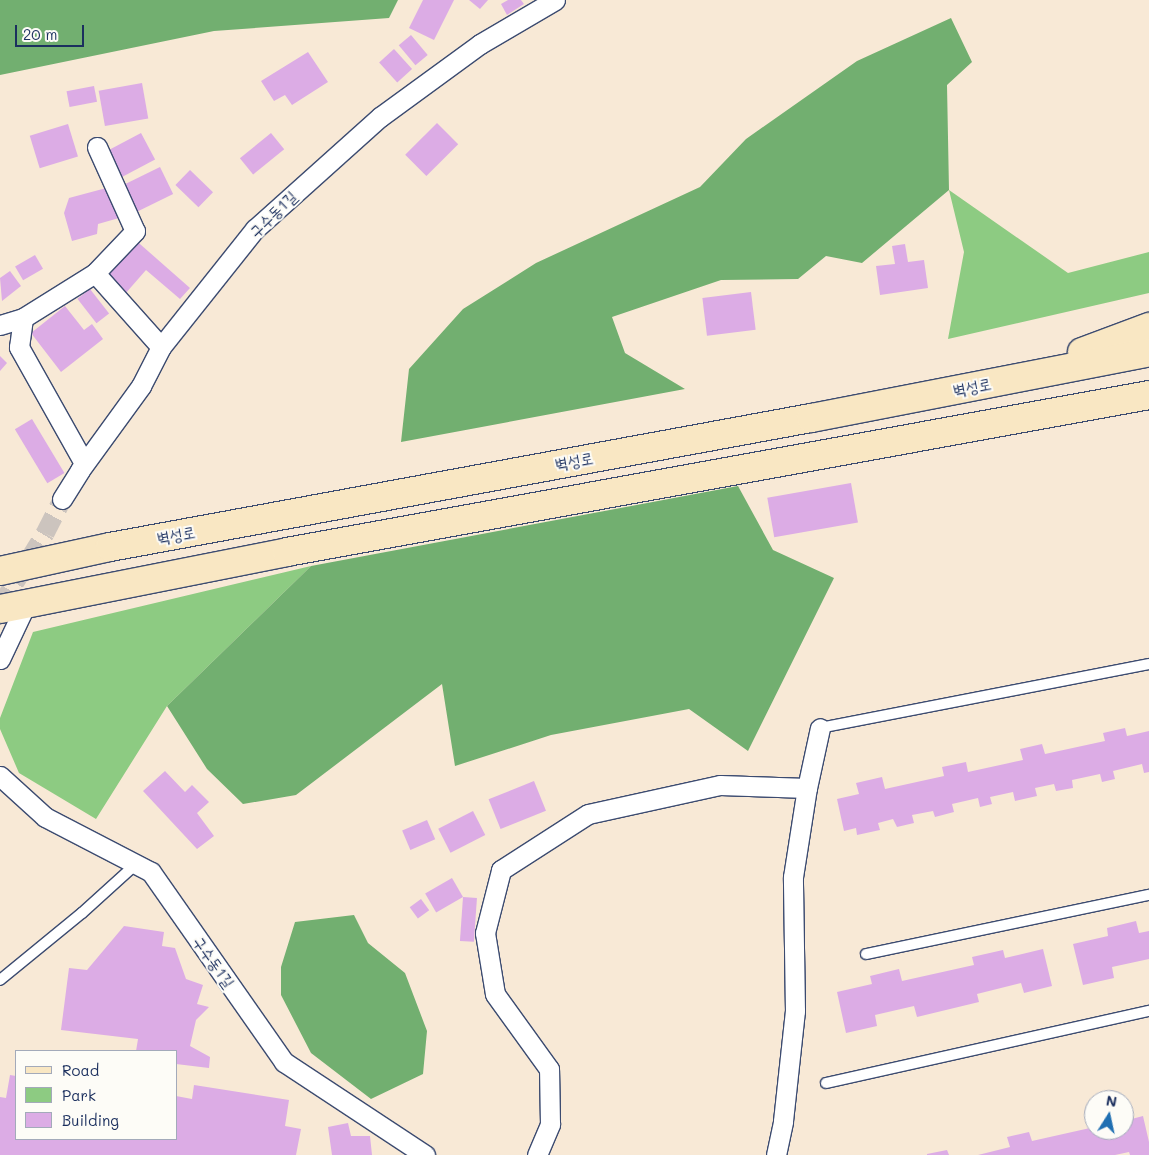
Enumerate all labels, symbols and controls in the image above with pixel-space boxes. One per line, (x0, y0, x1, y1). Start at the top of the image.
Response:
scale bar (18, 15, 86, 47)
text: 20 m (23, 24, 57, 44)
street label: 구수동1길 (245, 187, 301, 241)
street label: 벽성로 (951, 374, 993, 400)
street label: 벽성로 (553, 448, 595, 474)
street label: 벽성로 (155, 522, 197, 548)
street label: 구수동1길 (189, 932, 239, 992)
legend (15, 1050, 178, 1140)
text: Road (62, 1060, 99, 1080)
text: Park (62, 1085, 96, 1105)
north arrow (1084, 1090, 1134, 1140)
text: N (1105, 1090, 1118, 1111)
text: Building (62, 1110, 119, 1130)

